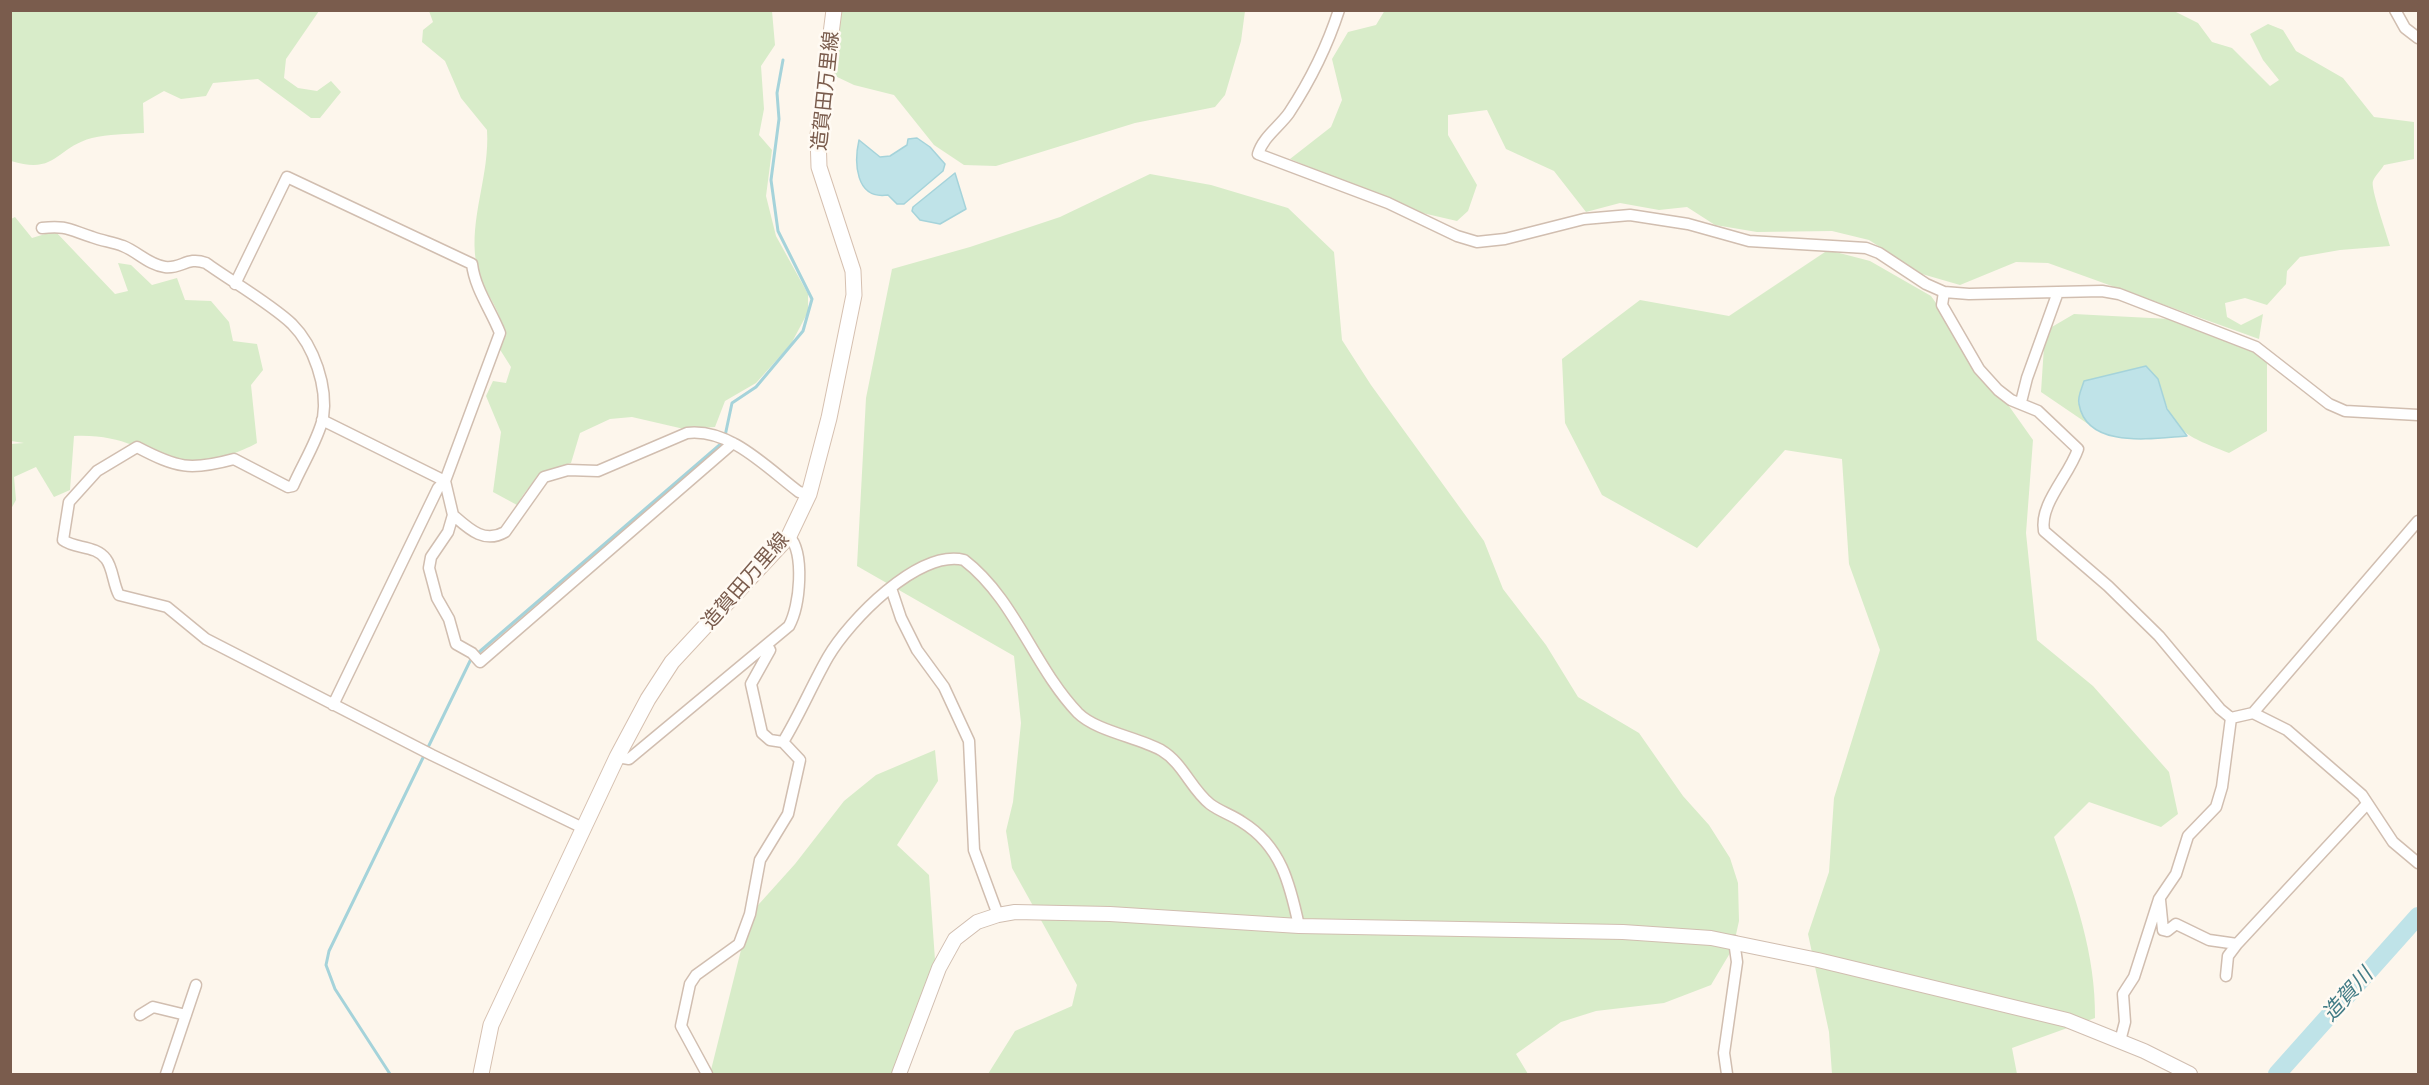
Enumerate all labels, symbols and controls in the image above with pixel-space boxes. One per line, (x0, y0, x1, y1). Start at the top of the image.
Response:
street label: 造賀田万里線 (808, 30, 844, 152)
street label: 造賀田万里線 (698, 528, 794, 634)
water label: 造賀川 (2318, 963, 2378, 1027)

